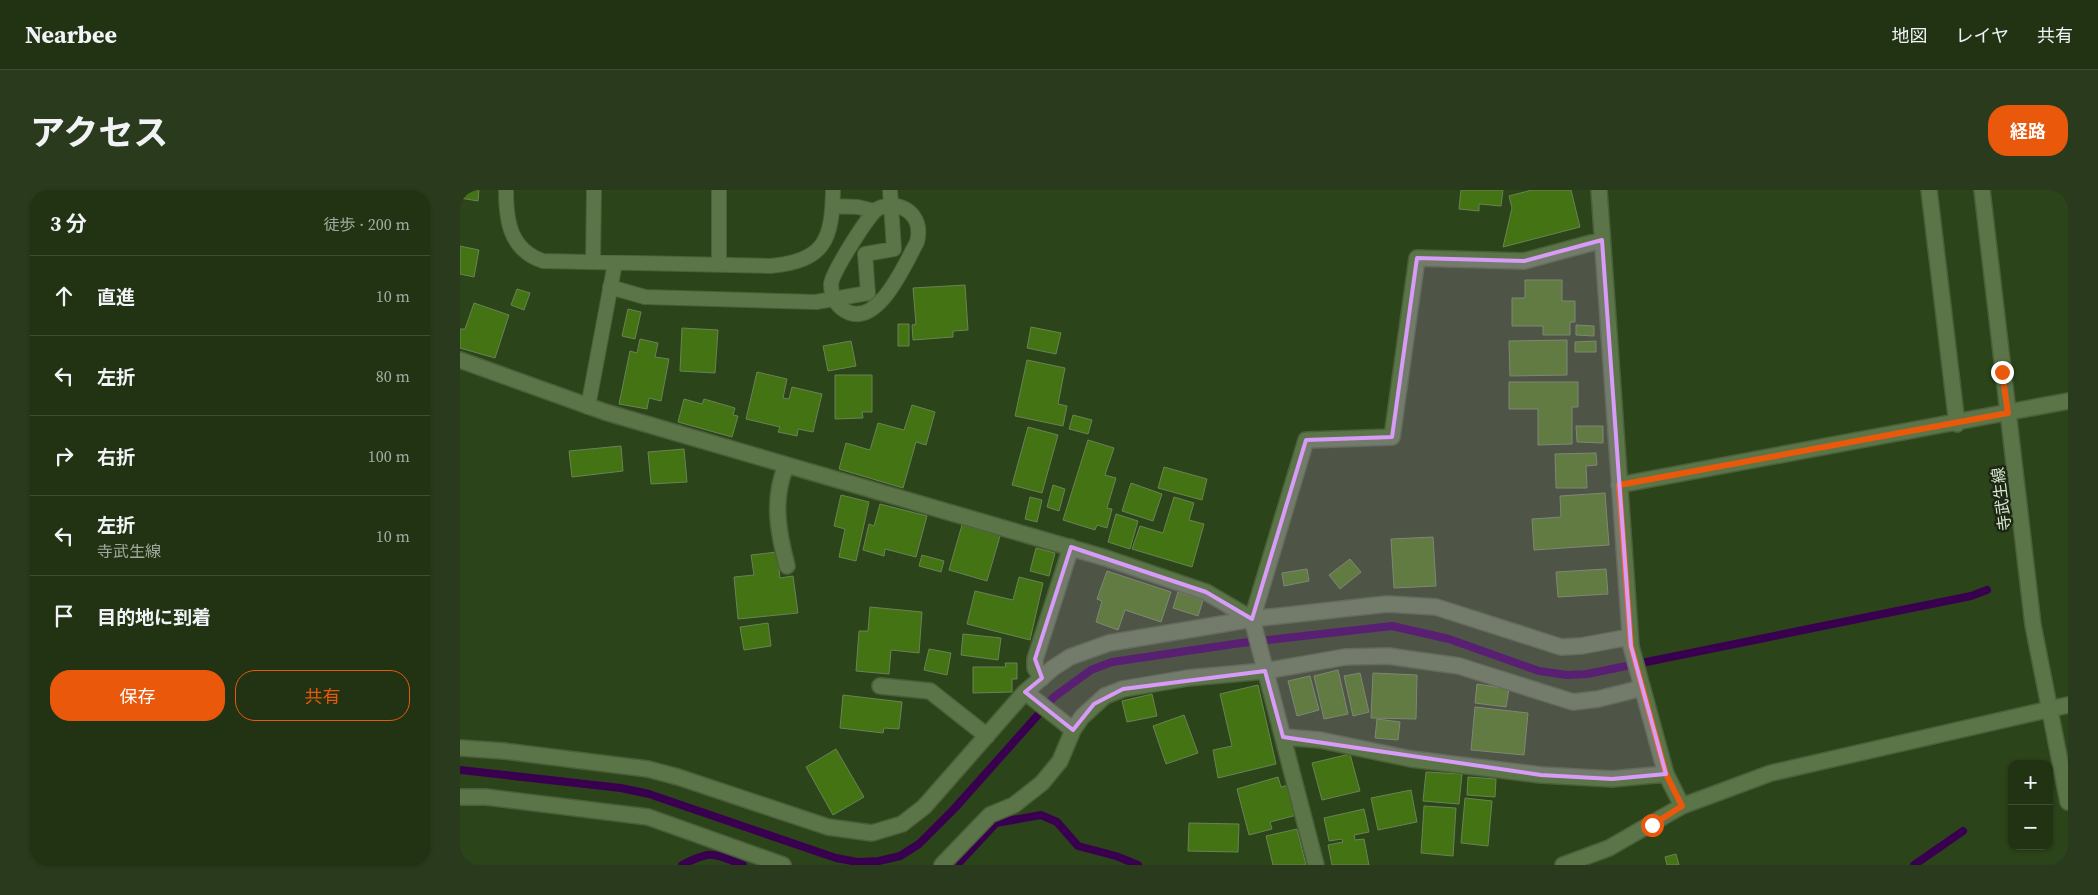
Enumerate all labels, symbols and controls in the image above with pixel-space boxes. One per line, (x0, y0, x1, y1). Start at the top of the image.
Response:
text: Nearbee (25, 18, 117, 51)
text: 地図 (1892, 23, 1928, 48)
text: レイヤ (1956, 23, 2009, 48)
text: 共有 (2037, 23, 2073, 48)
button: 経路 (1988, 105, 2068, 156)
text: アクセス (30, 109, 168, 157)
text: 3 分 (50, 209, 87, 238)
text: 徒歩 · 200 m (324, 213, 410, 235)
icon: ahead (50, 282, 78, 310)
text: 直進 (97, 284, 135, 310)
text: 10 m (376, 285, 410, 307)
route end (1991, 361, 2014, 384)
icon: left (50, 362, 78, 390)
text: 左折 (97, 364, 135, 390)
text: 80 m (376, 365, 410, 387)
icon: right (50, 442, 78, 470)
text: 右折 (97, 444, 135, 470)
text: 100 m (368, 445, 410, 467)
street label: 寺武生線 (1986, 466, 2016, 532)
text: 左折 (97, 512, 135, 538)
icon: left (50, 522, 78, 550)
text: 10 m (376, 525, 410, 547)
text: 寺武生線 (97, 540, 161, 562)
icon: arrive (50, 602, 78, 630)
text: 目的地に到着 (97, 604, 211, 630)
button: 保存 (50, 670, 225, 721)
button: 共有 (235, 670, 410, 721)
map controls (2008, 760, 2053, 850)
button: + (2008, 760, 2053, 805)
button: − (2008, 805, 2053, 850)
route start (1641, 814, 1664, 837)

